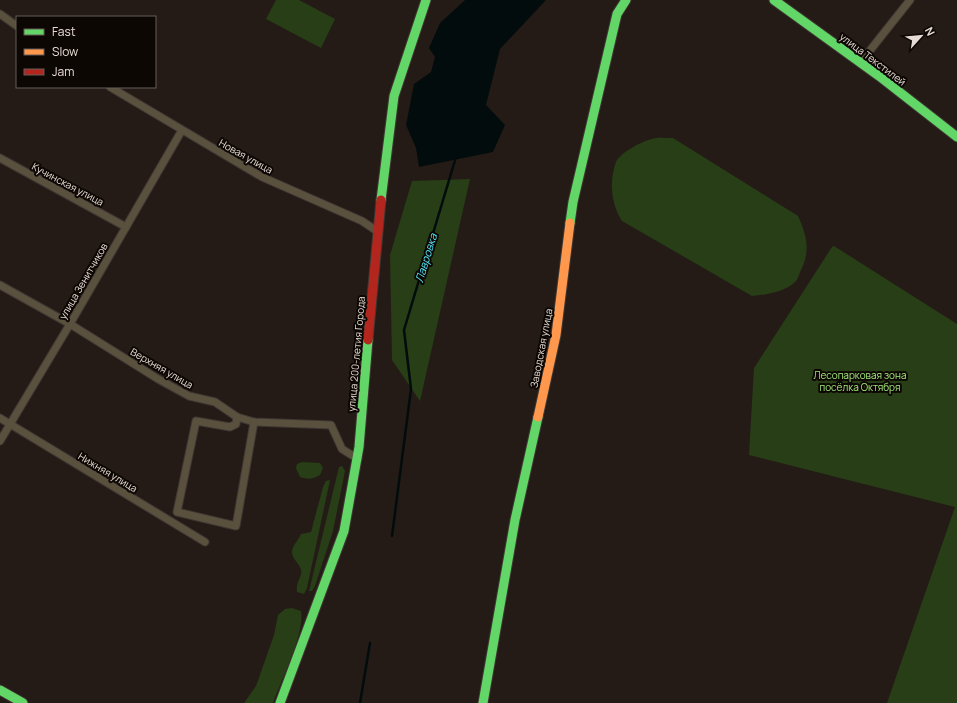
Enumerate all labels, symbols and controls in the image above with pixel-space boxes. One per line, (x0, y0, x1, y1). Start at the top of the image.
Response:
legend (16, 16, 156, 88)
north arrow (901, 16, 941, 56)
text: Fast (52, 23, 76, 40)
text: N (922, 24, 939, 38)
street label: улица Текстилей (837, 29, 909, 89)
text: Slow (52, 43, 78, 60)
text: Jam (52, 63, 74, 80)
street label: Новая улица (217, 135, 275, 177)
street label: Кучинская улица (30, 159, 106, 209)
water label: Лавровка (411, 231, 440, 284)
street label: улица Зенитчиков (55, 240, 111, 322)
street label: улица 200-летия Города (344, 296, 368, 412)
street label: Заводская улица (526, 307, 556, 389)
street label: Верхняя улица (128, 344, 196, 392)
park label: Лесопарковая зона посёлка Октября (814, 368, 906, 394)
street label: Нижняя улица (76, 449, 140, 495)

